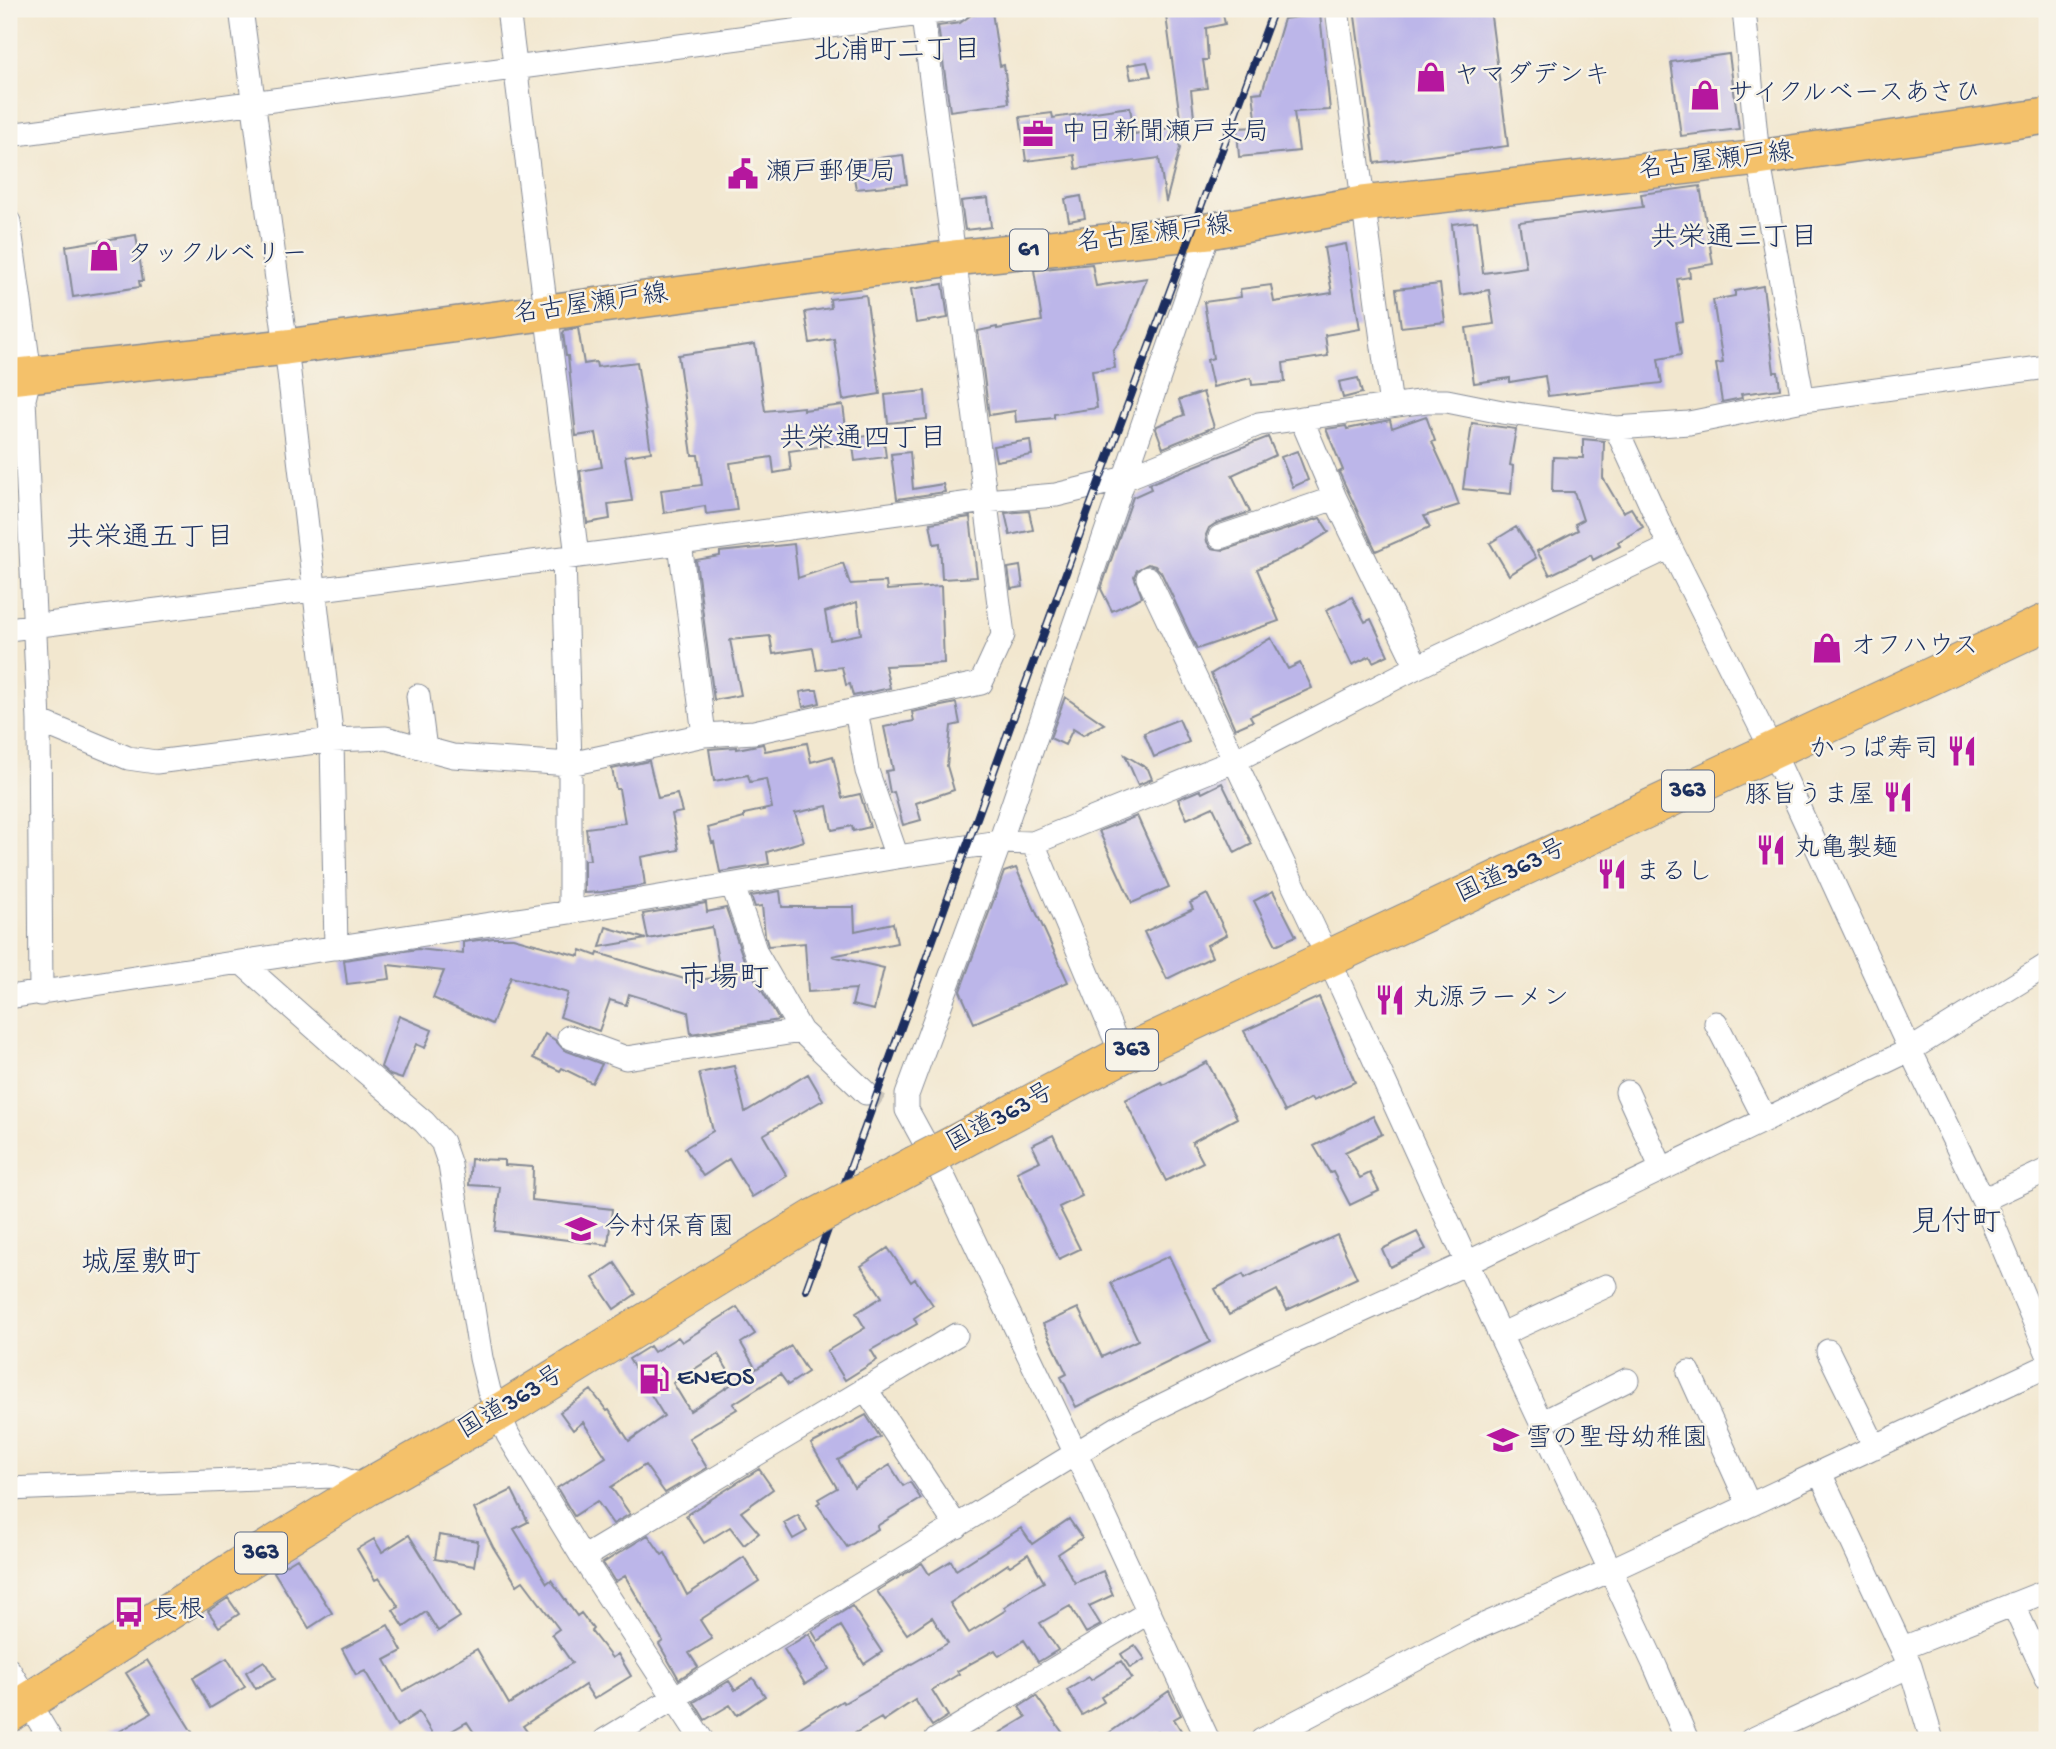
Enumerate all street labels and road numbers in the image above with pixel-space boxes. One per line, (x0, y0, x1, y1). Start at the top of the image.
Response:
street label: 名古屋瀬戸線 (1637, 137, 1795, 188)
street label: 名古屋瀬戸線 (1075, 210, 1233, 261)
road number: 61 (1010, 230, 1048, 270)
street label: 名古屋瀬戸線 (511, 279, 670, 332)
road number: 363 (1662, 770, 1714, 812)
street label: 国道363号 (1451, 833, 1572, 912)
road number: 363 (1106, 1030, 1158, 1070)
street label: 国道363号 (941, 1077, 1060, 1160)
street label: 国道363号 (453, 1359, 571, 1448)
road number: 363 (235, 1532, 287, 1574)

